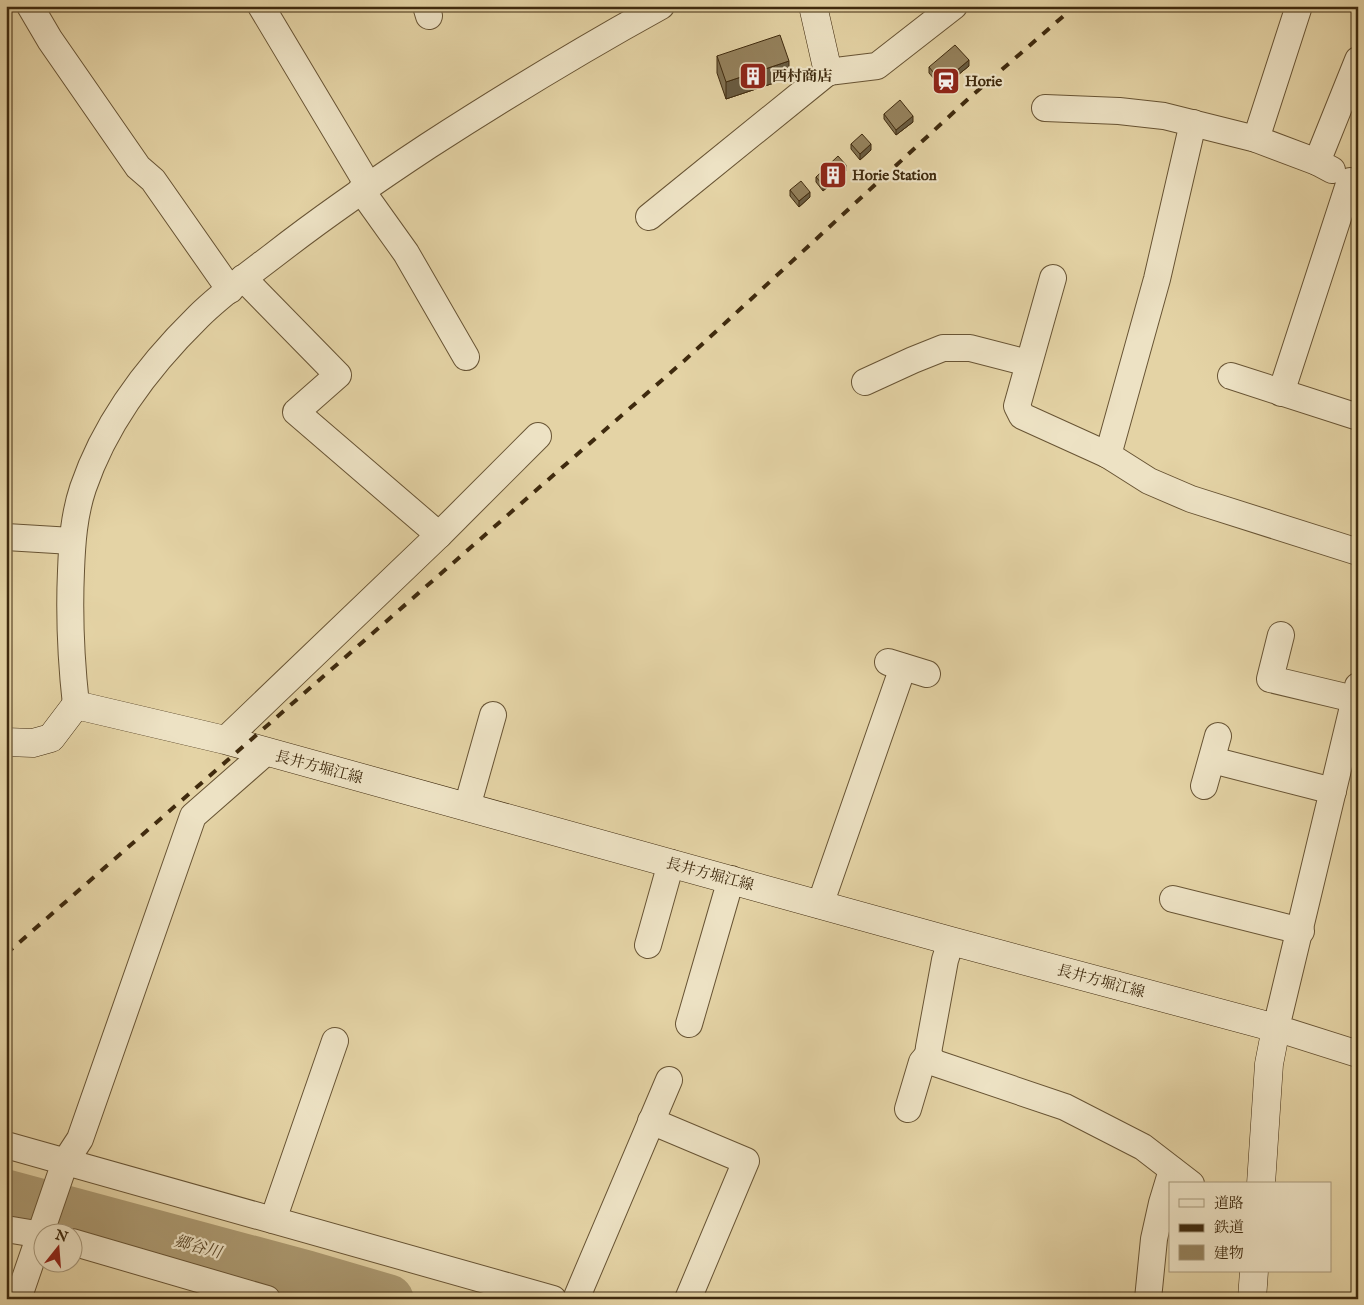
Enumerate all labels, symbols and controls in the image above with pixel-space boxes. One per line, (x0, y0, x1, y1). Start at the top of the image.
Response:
building icon: 西村商店 (738, 61, 768, 91)
station icon: Horie (931, 66, 961, 96)
place label: 西村商店 (772, 67, 832, 86)
place label: Horie (965, 72, 1002, 91)
building icon: Horie Station (818, 160, 848, 190)
place label: Horie Station (852, 166, 937, 185)
street label: 長井方堀江線 (273, 747, 365, 788)
street label: 長井方堀江線 (664, 854, 756, 895)
street label: 長井方堀江線 (1055, 961, 1147, 1002)
legend (1169, 1182, 1332, 1272)
text: 道路 (1214, 1194, 1244, 1213)
text: 鉄道 (1214, 1218, 1244, 1237)
north arrow (32, 1222, 82, 1272)
text: N (52, 1226, 70, 1247)
water label: 郷谷川 (172, 1232, 225, 1264)
text: 建物 (1214, 1244, 1244, 1263)

